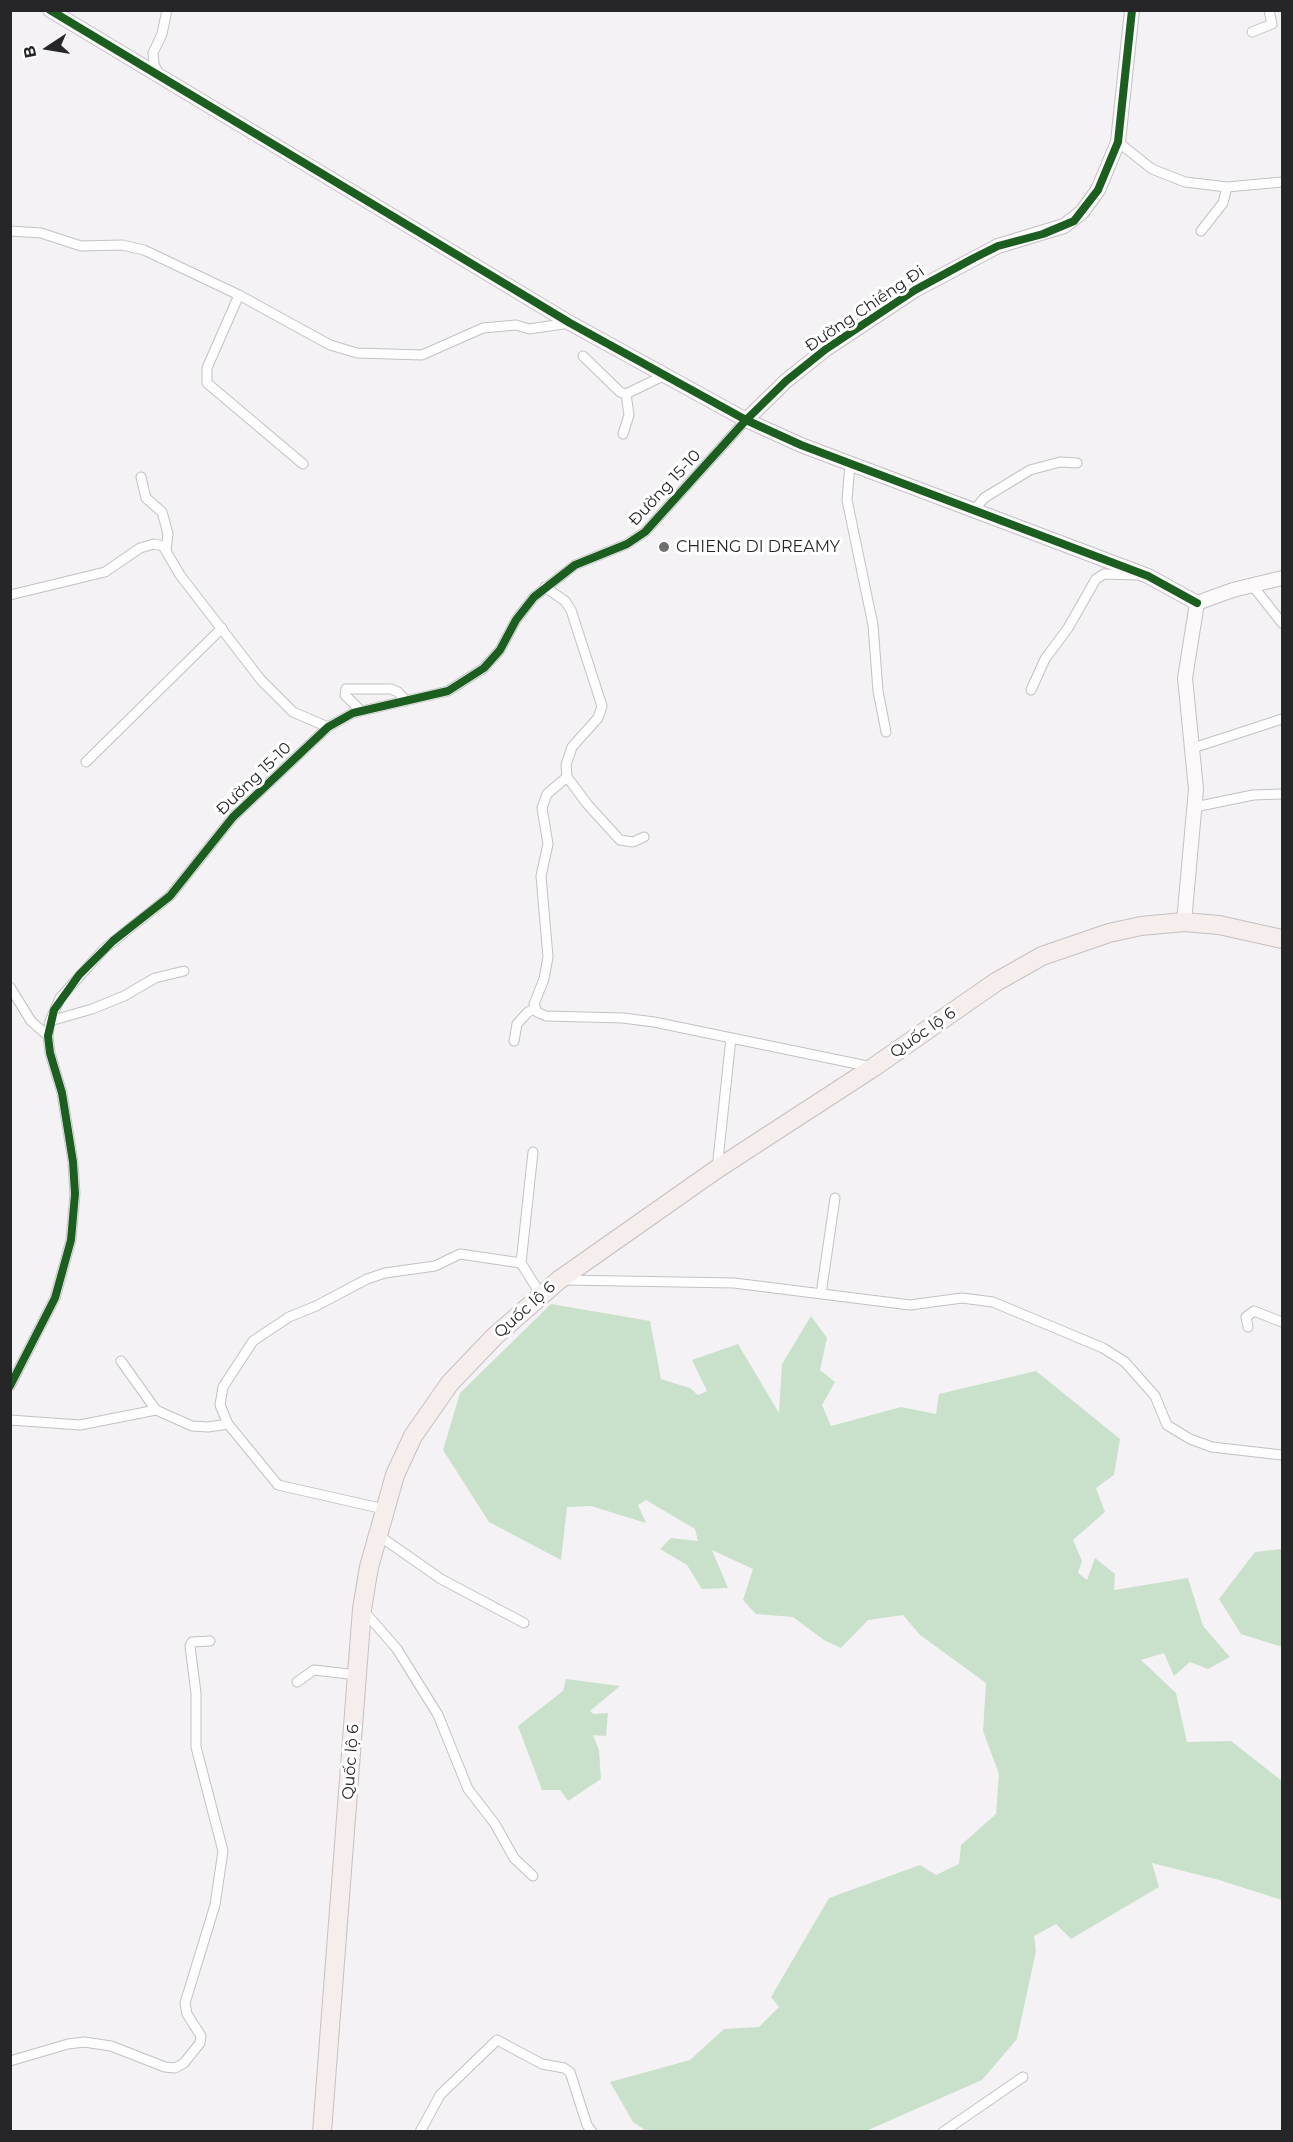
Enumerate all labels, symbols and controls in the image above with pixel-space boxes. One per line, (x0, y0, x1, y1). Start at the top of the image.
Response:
north arrow (18, 18, 78, 78)
text: B (19, 44, 40, 60)
street label: Đường Chiềng Đi (802, 262, 928, 356)
street label: Đường 15-10 (625, 446, 705, 530)
place label: CHIENG DI DREAMY (676, 537, 840, 557)
marker: CHIENG DI DREAMY (657, 540, 671, 554)
street label: Đường 15-10 (212, 738, 296, 820)
street label: Quốc lộ 6 (886, 1003, 960, 1063)
street label: Quốc lộ 6 (490, 1278, 560, 1342)
street label: Quốc lộ 6 (339, 1724, 363, 1800)

